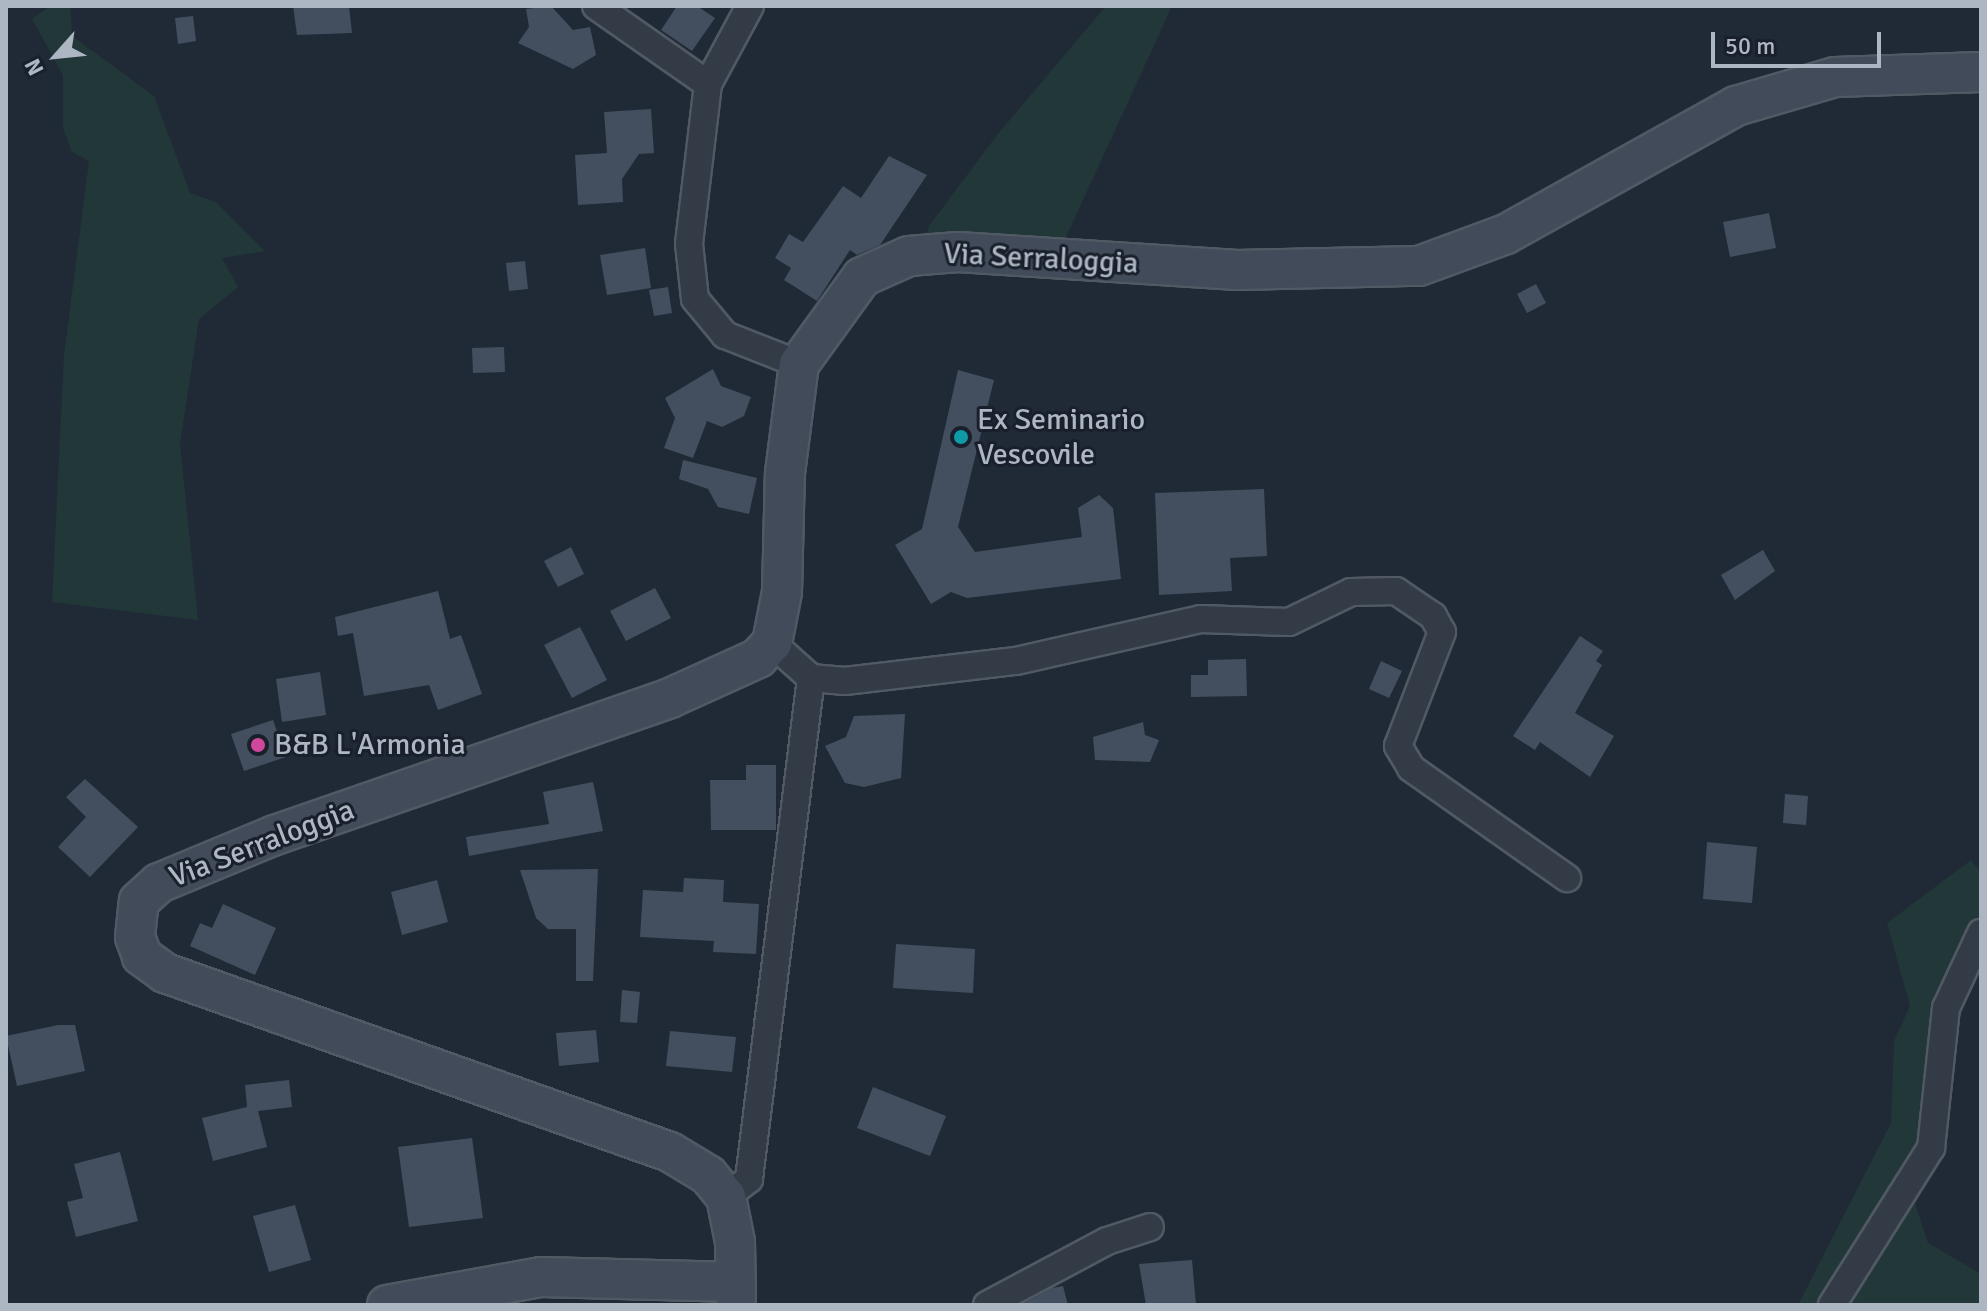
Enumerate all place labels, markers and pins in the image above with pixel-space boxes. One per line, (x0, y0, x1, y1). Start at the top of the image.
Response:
place label: Ex Seminario Vescovile (977, 402, 1145, 472)
marker: Ex Seminario Vescovile (952, 428, 970, 446)
place label: B&B L'Armonia (274, 727, 466, 763)
marker: B&B L'Armonia (249, 736, 267, 754)

